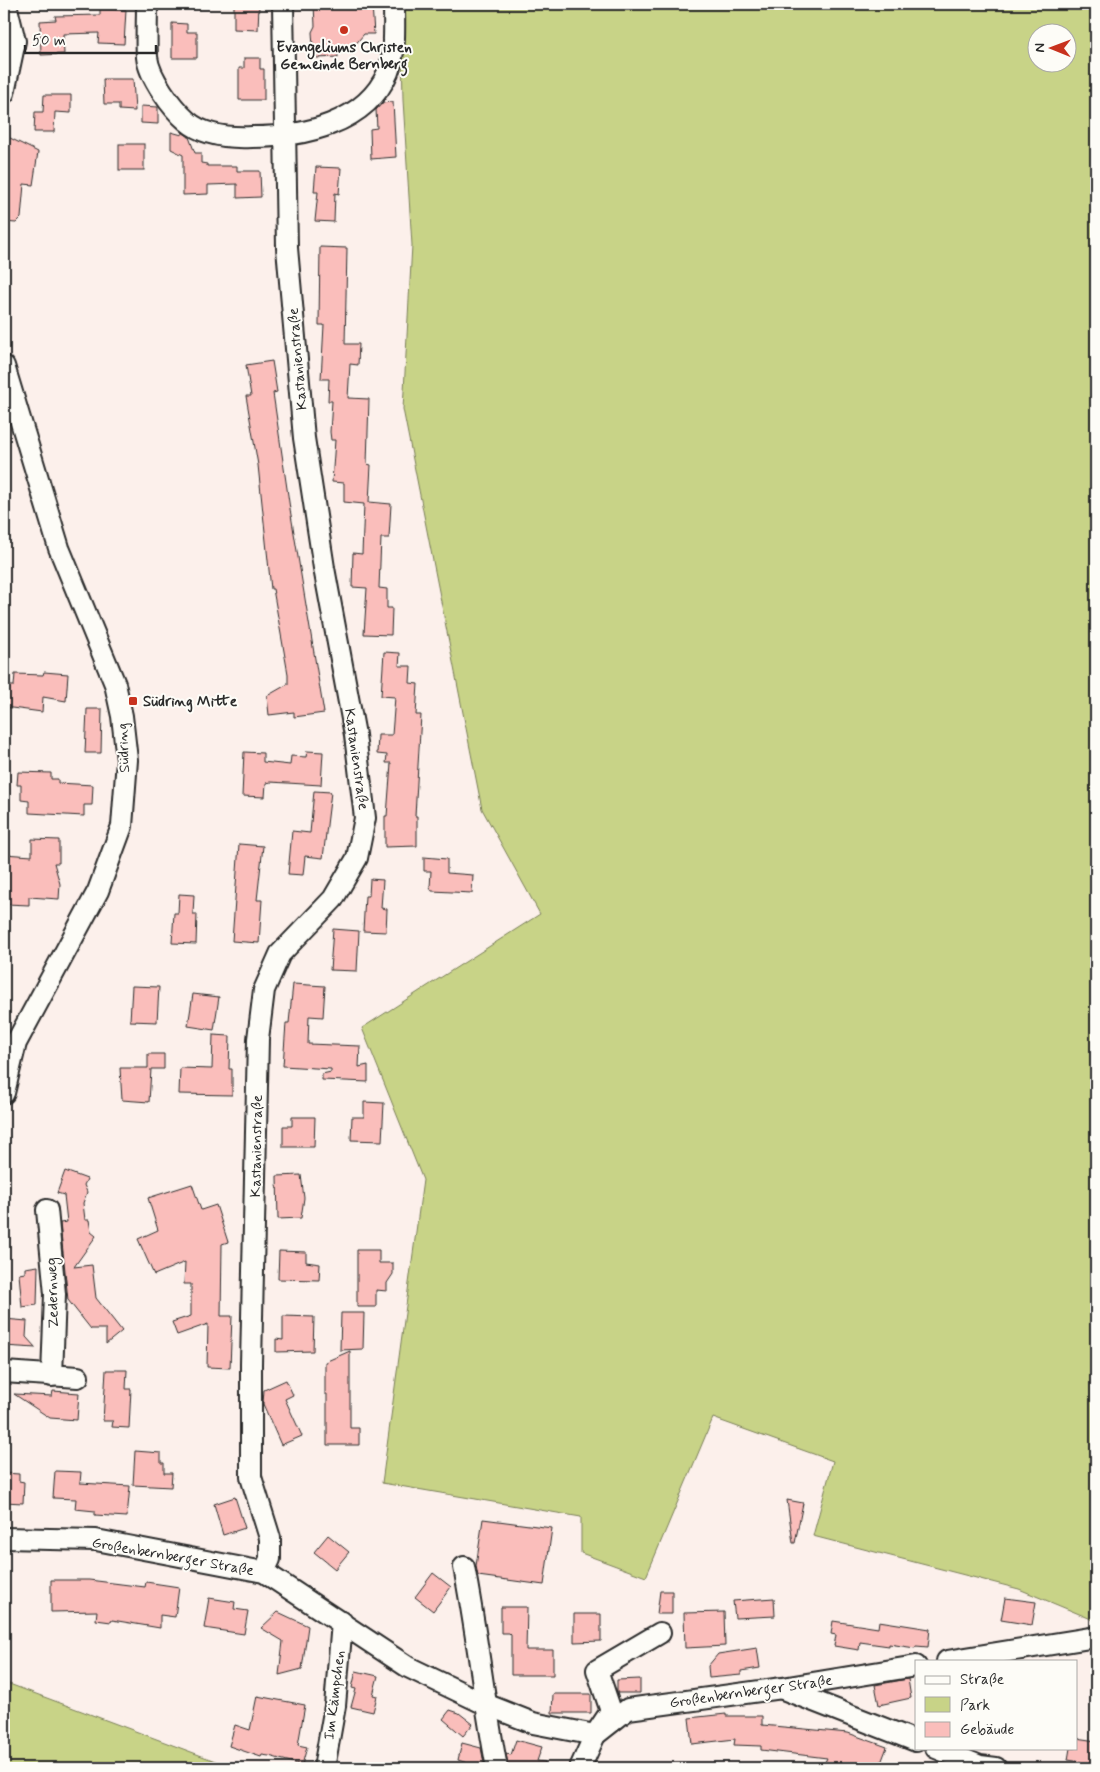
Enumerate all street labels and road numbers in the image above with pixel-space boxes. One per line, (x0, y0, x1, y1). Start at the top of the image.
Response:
street label: Kastanienstraße (284, 307, 312, 411)
street label: Kastanienstraße (339, 707, 373, 811)
street label: Südring (113, 723, 135, 773)
street label: Kastanienstraße (246, 1095, 268, 1198)
street label: Zedernweg (42, 1257, 65, 1329)
street label: Großenbernberger Straße (90, 1533, 256, 1582)
street label: Im Kämpchen (320, 1649, 350, 1741)
street label: Großenbernberger Straße (668, 1671, 834, 1714)

